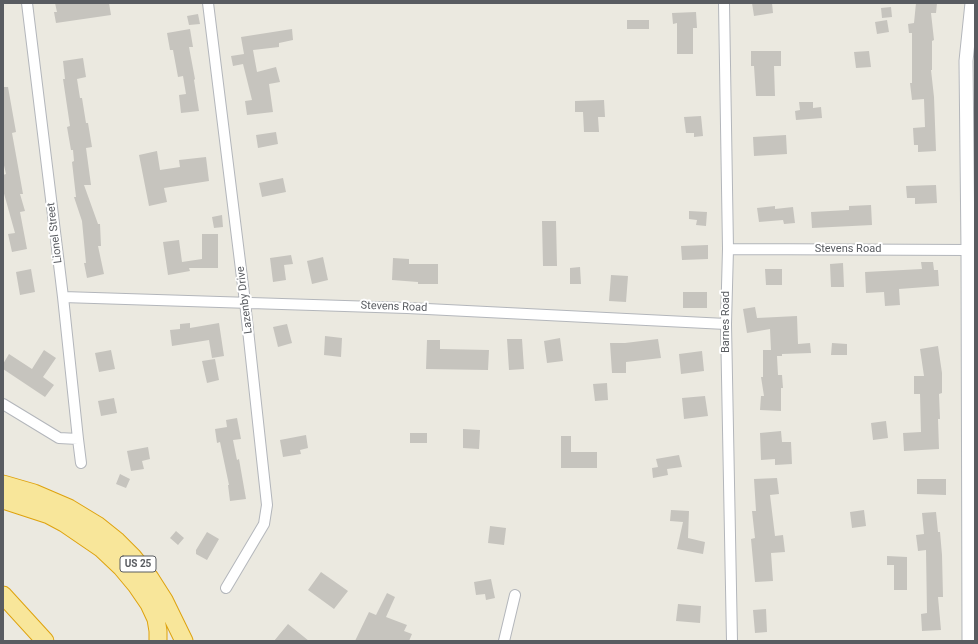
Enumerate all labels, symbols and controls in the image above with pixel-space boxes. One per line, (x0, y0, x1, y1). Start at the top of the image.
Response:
street label: Lionel Street (45, 202, 65, 264)
street label: Stevens Road (815, 242, 881, 256)
street label: Lazenby Drive (234, 265, 256, 335)
street label: Barnes Road (719, 291, 733, 353)
street label: Stevens Road (360, 299, 428, 315)
road number: US 25 (120, 556, 156, 572)

